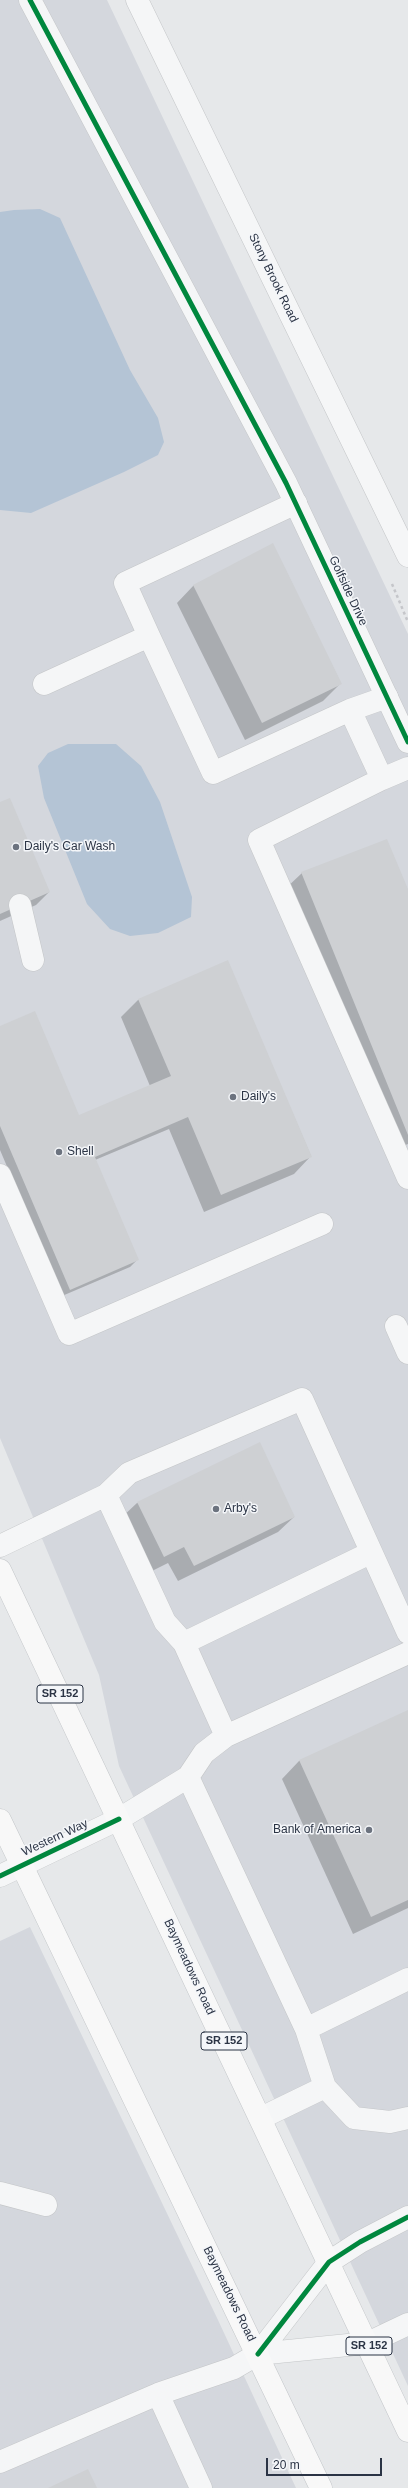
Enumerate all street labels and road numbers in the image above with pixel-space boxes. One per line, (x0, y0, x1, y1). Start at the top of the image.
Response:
street label: Stony Brook Road (245, 231, 301, 325)
street label: Golfside Drive (326, 554, 370, 628)
road number: SR 152 (37, 1685, 83, 1703)
street label: Western Way (20, 1816, 90, 1860)
street label: Baymeadows Road (160, 1917, 218, 2017)
road number: SR 152 (201, 2032, 247, 2050)
street label: Baymeadows Road (200, 2244, 258, 2344)
road number: SR 152 (346, 2337, 392, 2355)

